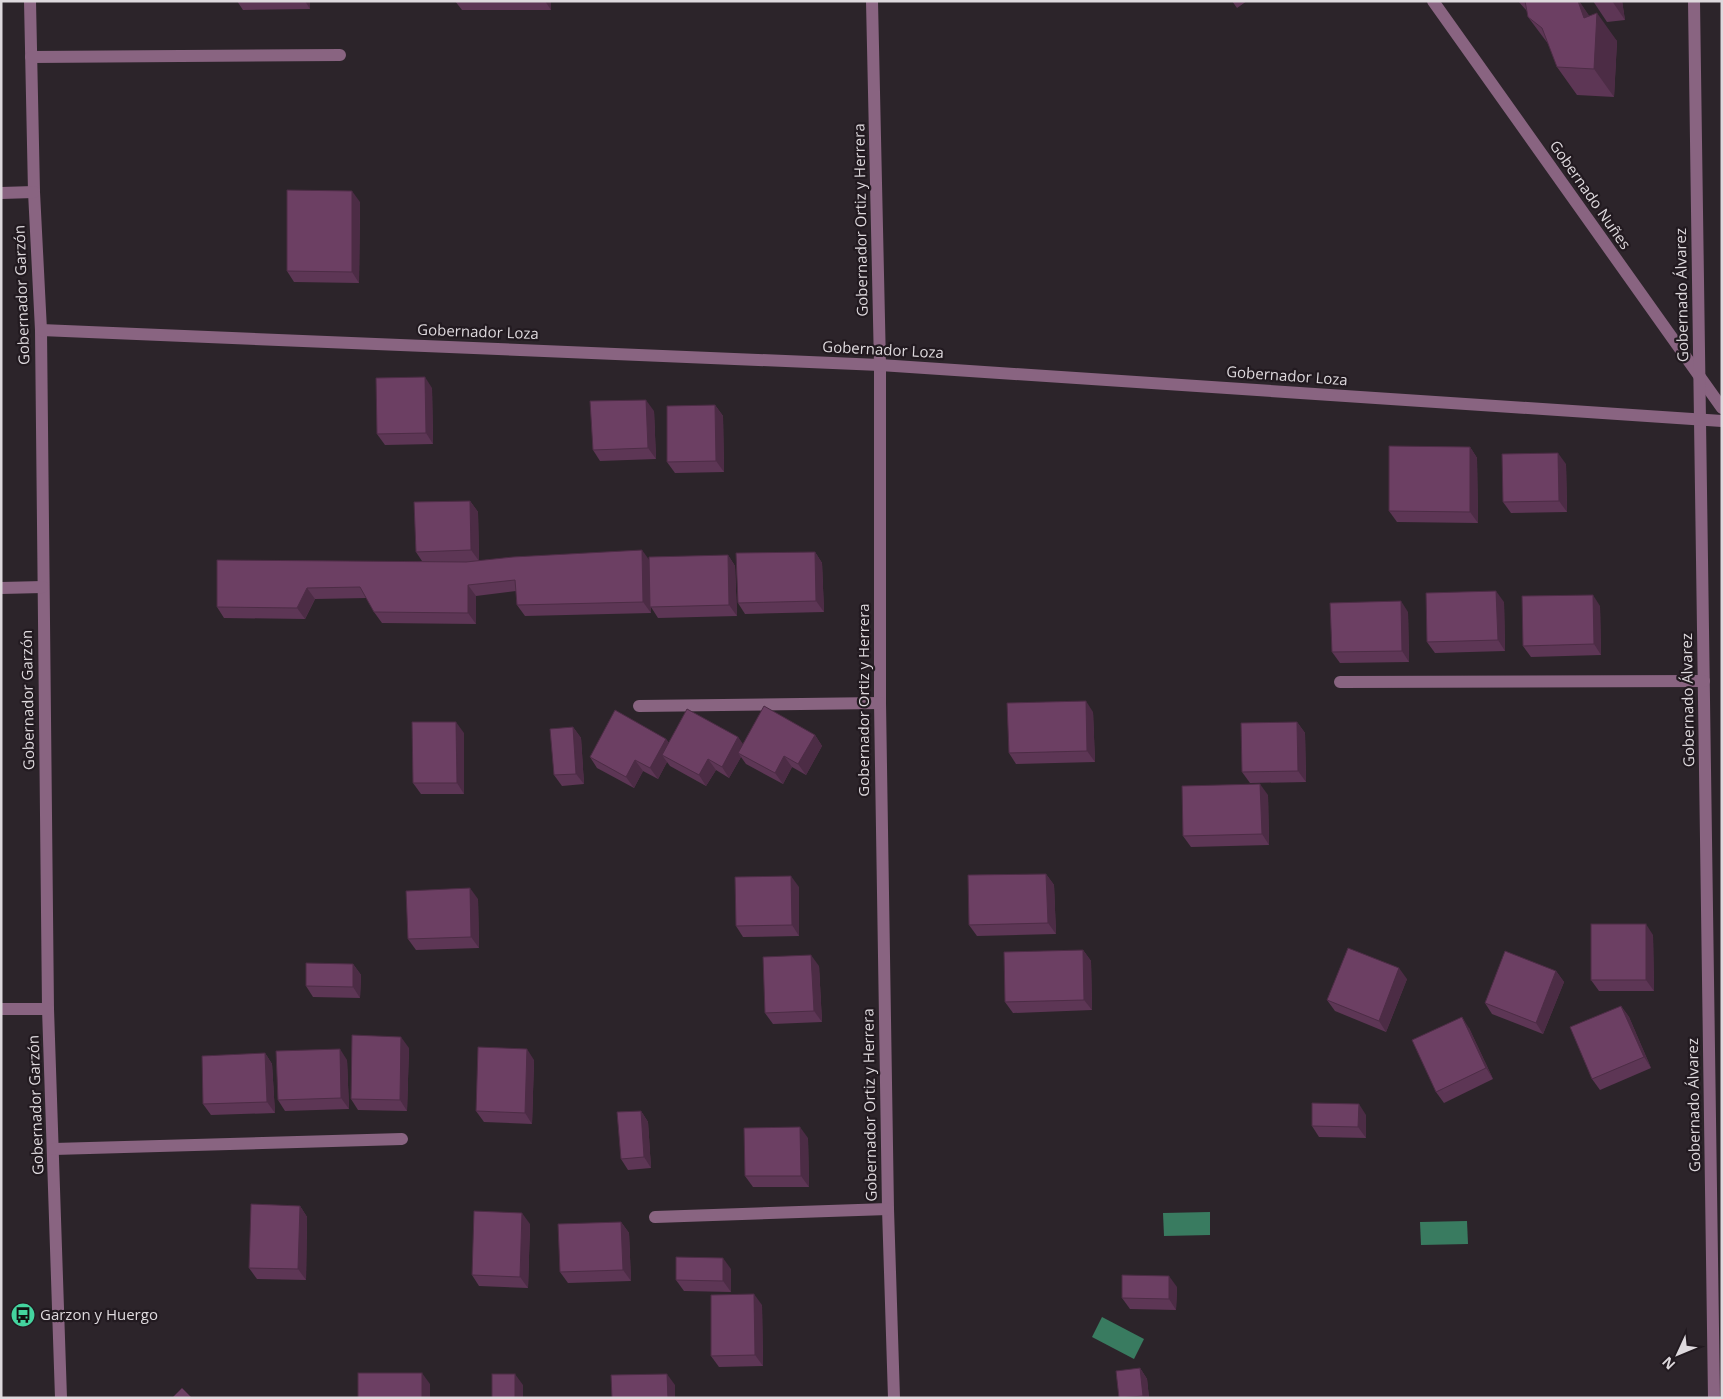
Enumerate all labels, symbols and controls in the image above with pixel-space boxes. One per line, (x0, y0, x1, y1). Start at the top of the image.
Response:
street label: Gobernador Ortiz y Herrera (848, 123, 872, 317)
street label: Gobernado Nuñes (1546, 136, 1636, 253)
street label: Gobernador Garzón (9, 225, 33, 365)
street label: Gobernado Álvarez (1670, 228, 1692, 362)
street label: Gobernador Loza (417, 319, 539, 343)
street label: Gobernador Loza (822, 336, 944, 362)
street label: Gobernador Loza (1226, 361, 1348, 389)
street label: Gobernador Ortiz y Herrera (853, 603, 873, 797)
street label: Gobernador Garzón (16, 630, 38, 770)
street label: Gobernado Álvarez (1676, 633, 1698, 767)
street label: Gobernador Ortiz y Herrera (857, 1008, 881, 1202)
street label: Gobernador Garzón (23, 1035, 47, 1175)
street label: Gobernado Álvarez (1682, 1038, 1704, 1172)
bus stop icon: Garzon y Huergo (10, 1302, 36, 1328)
place label: Garzon y Huergo (40, 1304, 158, 1324)
north arrow (1653, 1329, 1703, 1379)
text: N (1657, 1353, 1679, 1374)

